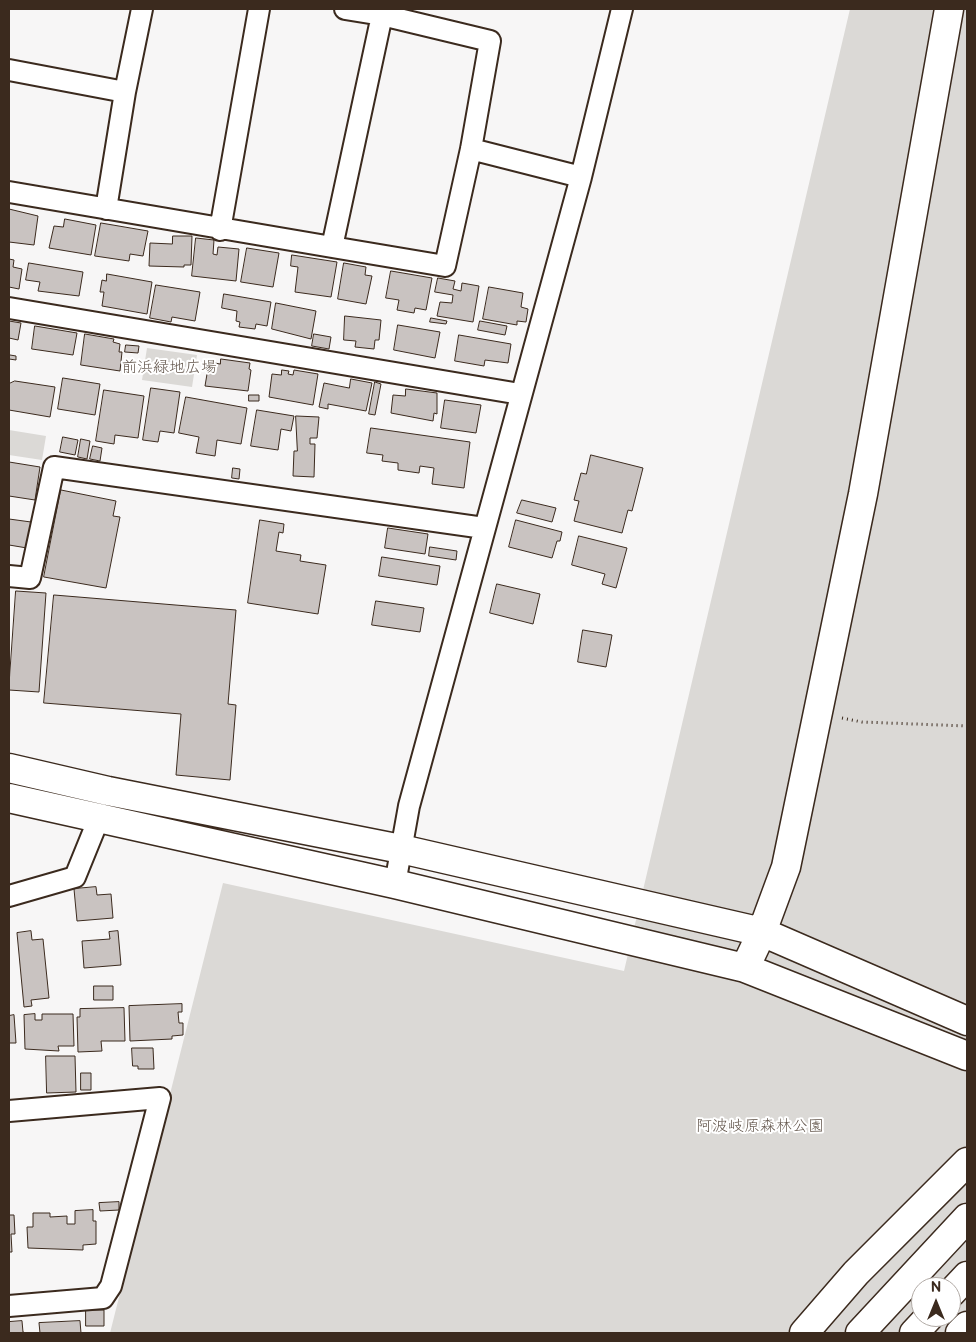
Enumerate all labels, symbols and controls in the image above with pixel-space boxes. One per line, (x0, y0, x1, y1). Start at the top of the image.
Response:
park label: 前浜緑地広場 (121, 358, 217, 378)
park label: 阿波岐原森林公園 (696, 1117, 824, 1137)
north arrow (911, 1277, 961, 1327)
text: N (931, 1279, 941, 1296)

